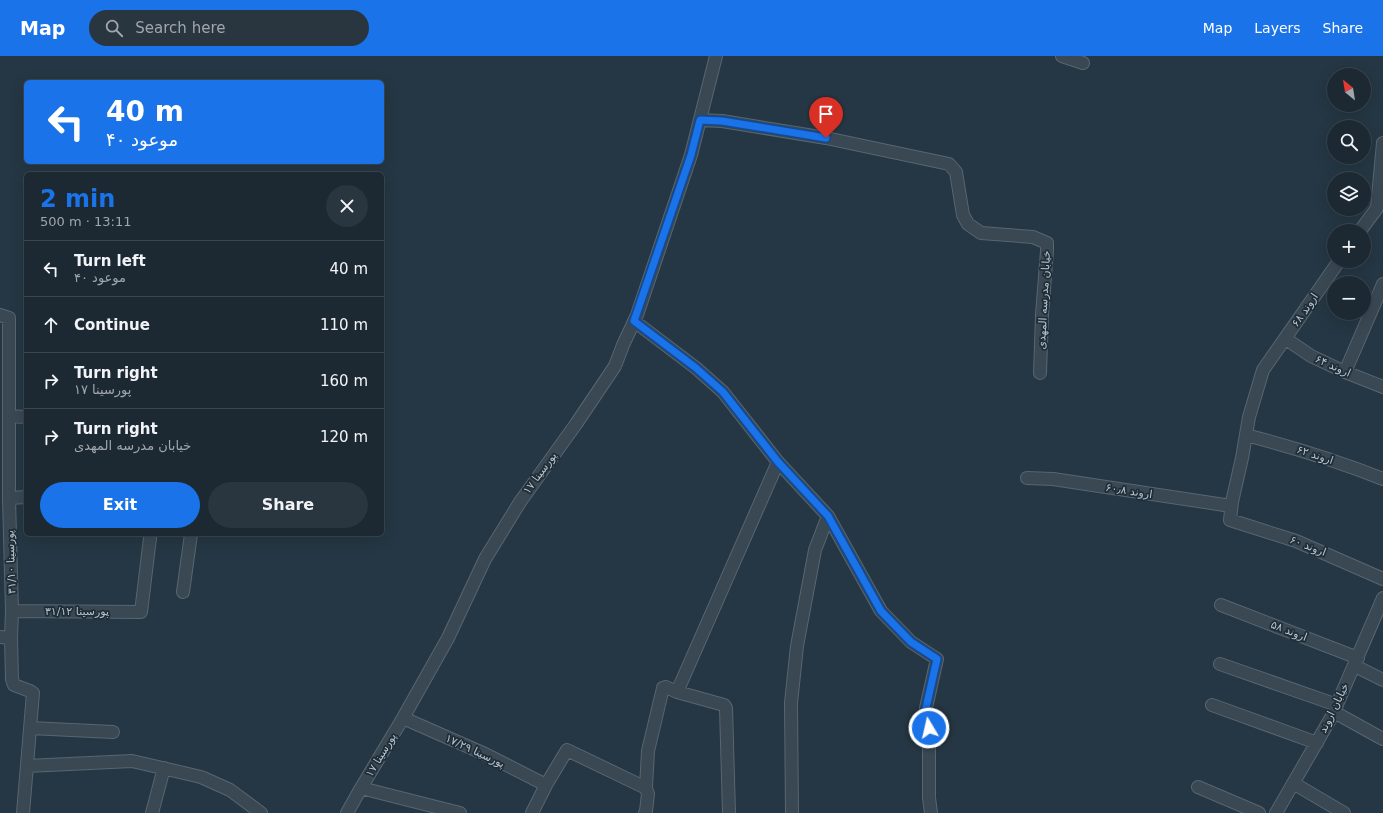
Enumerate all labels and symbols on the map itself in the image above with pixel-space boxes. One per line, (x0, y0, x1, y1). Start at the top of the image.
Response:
north arrow (1327, 68, 1371, 112)
pin (809, 97, 843, 138)
street label: خیابان مدرسه المهدی (1035, 250, 1053, 350)
street label: اروند ۶۸ (1289, 291, 1321, 329)
street label: اروند ۶۴ (1313, 352, 1353, 380)
street label: اروند ۶۲ (1295, 443, 1335, 467)
street label: پورسینا ۱۷ (520, 450, 560, 496)
street label: اروند ۶۰٫۸ (1105, 481, 1153, 501)
street label: پورسینا ۳۱/۱۰ (3, 530, 19, 594)
street label: اروند ۶۰ (1288, 533, 1328, 559)
street label: پورسینا ۳۱/۱۲ (45, 605, 109, 618)
street label: اروند ۵۸ (1269, 618, 1309, 644)
street label: خیابان اروند (1316, 681, 1352, 735)
position arrow (908, 707, 950, 749)
street label: پورسینا ۱۷ (363, 731, 399, 779)
street label: پورسینا ۱۷/۲۹ (443, 732, 507, 770)

